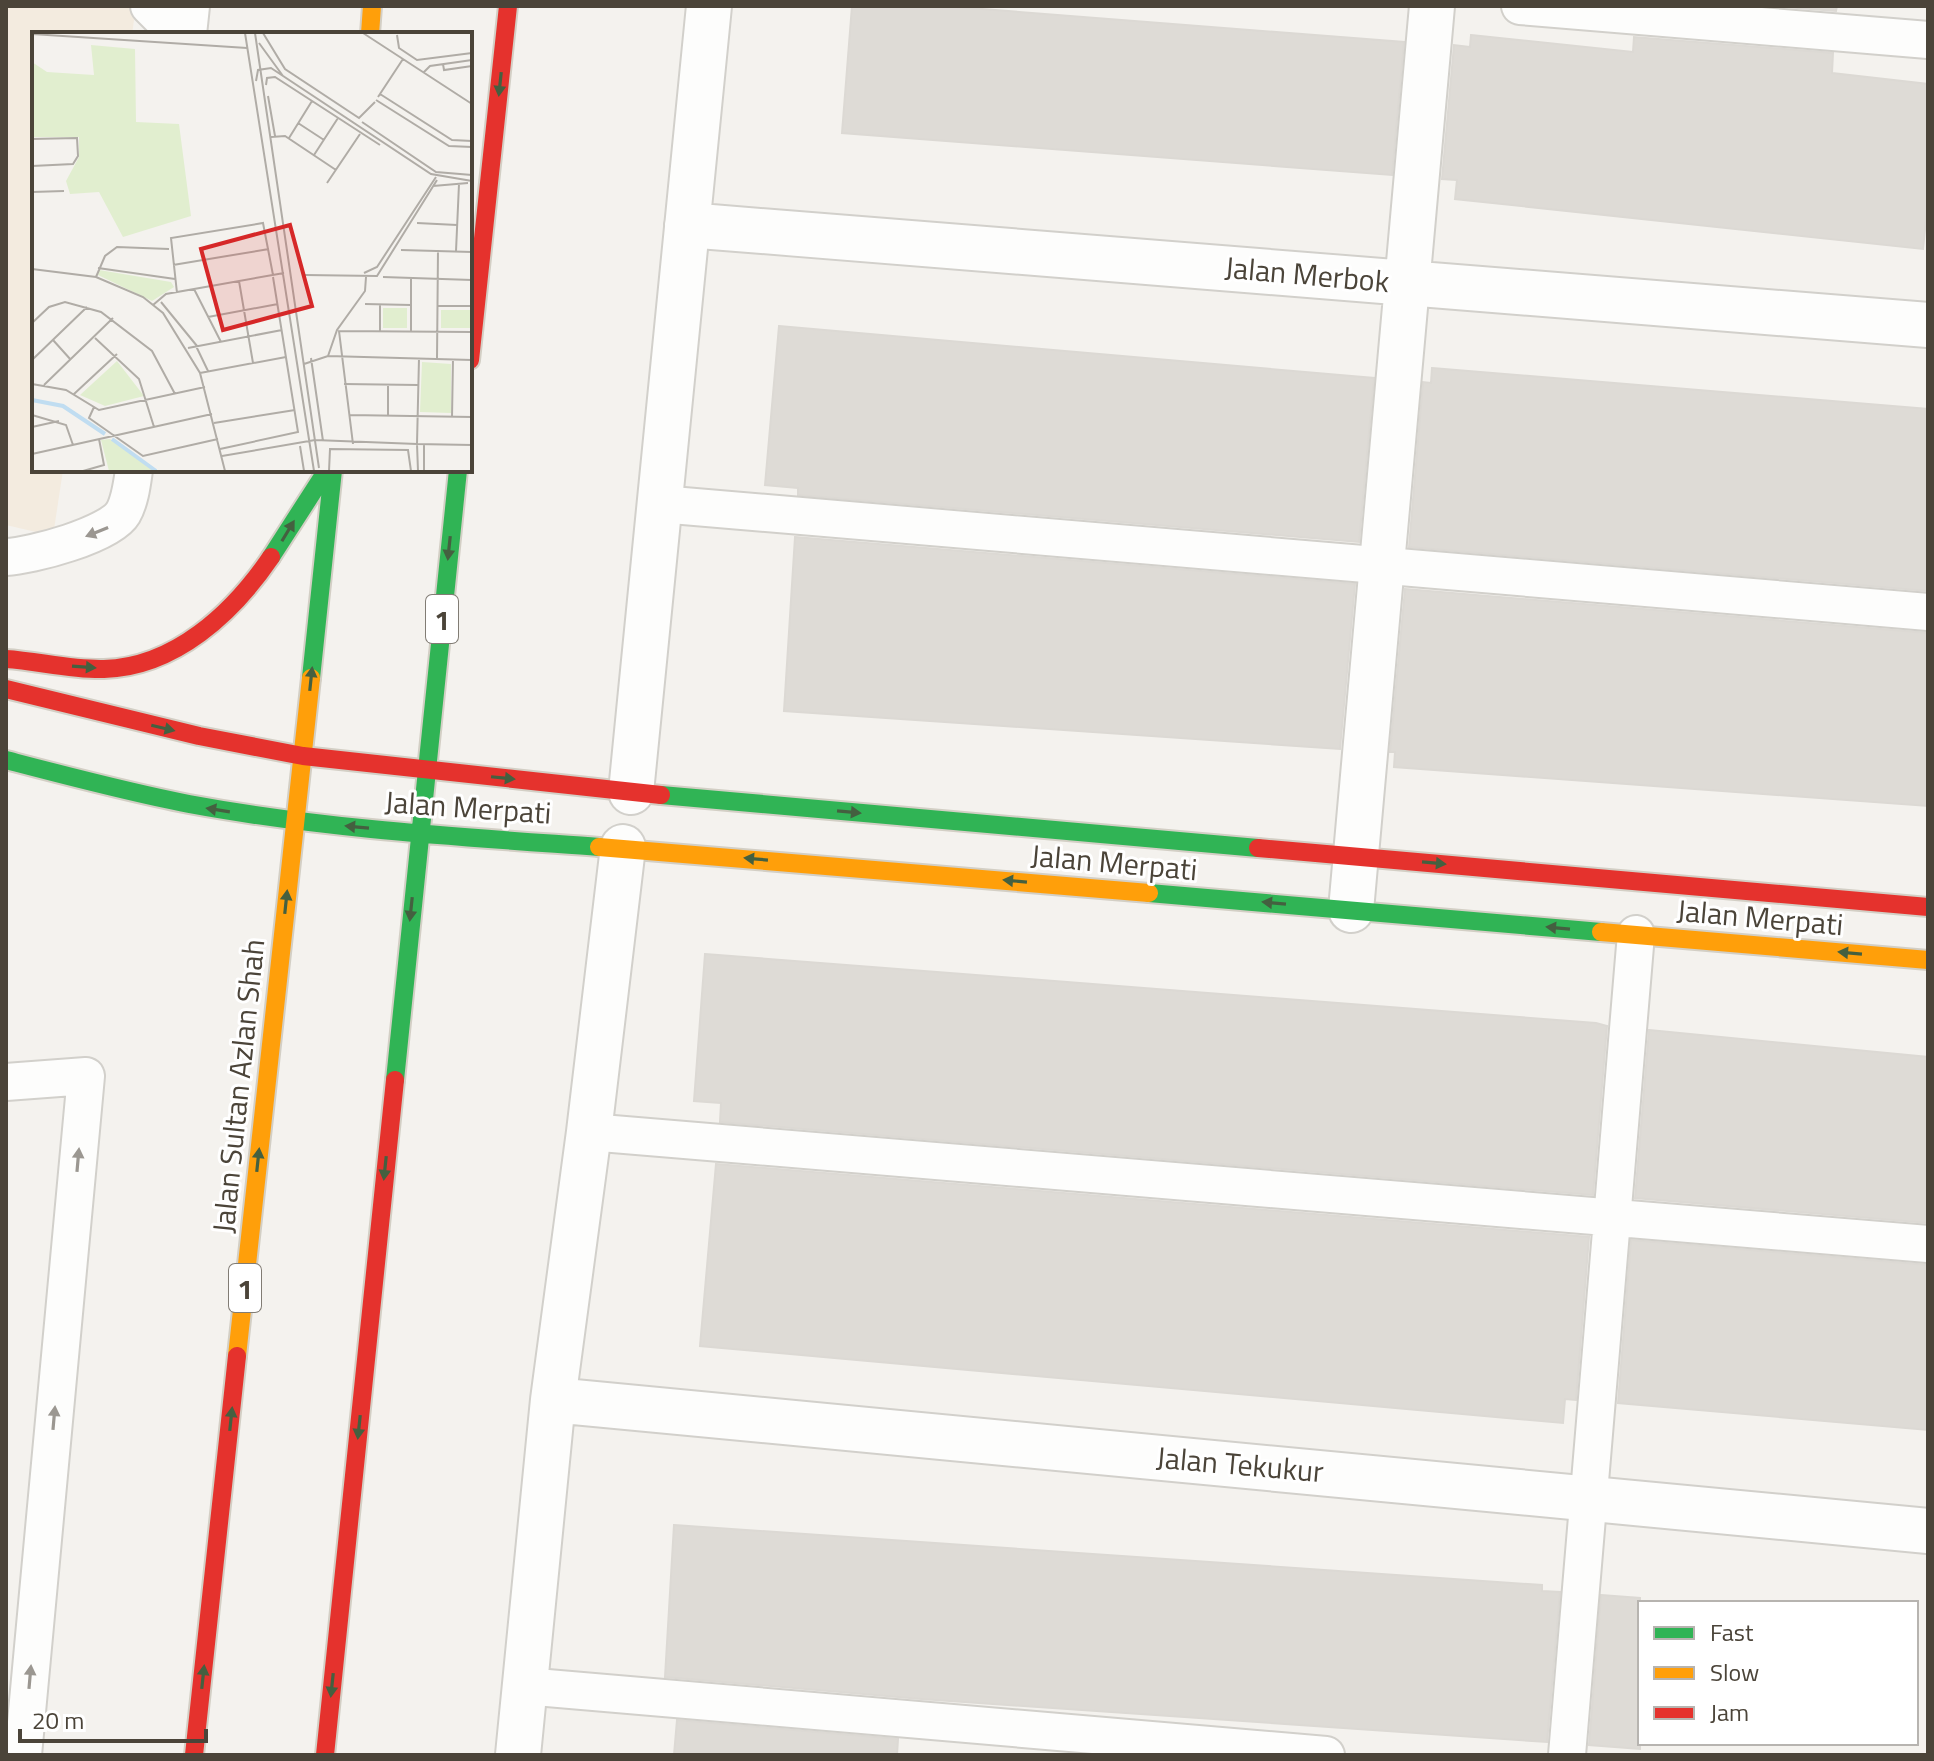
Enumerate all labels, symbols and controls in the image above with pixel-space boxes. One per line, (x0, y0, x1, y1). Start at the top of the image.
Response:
inset map (32, 32, 472, 472)
one-way arrow (494, 71, 507, 96)
street label: Jalan Merbok (1223, 244, 1391, 304)
one-way arrow (281, 520, 295, 542)
one-way arrow (85, 526, 109, 539)
one-way arrow (443, 535, 456, 560)
road number: 1 (426, 595, 458, 643)
one-way arrow (71, 661, 96, 674)
one-way arrow (305, 666, 318, 691)
one-way arrow (151, 722, 176, 734)
one-way arrow (491, 771, 516, 784)
street label: Jalan Merpati (383, 778, 553, 836)
one-way arrow (205, 803, 230, 816)
one-way arrow (837, 805, 862, 818)
one-way arrow (344, 820, 369, 833)
street label: Jalan Merpati (1029, 832, 1199, 892)
one-way arrow (743, 852, 768, 865)
one-way arrow (1422, 857, 1447, 870)
one-way arrow (1002, 874, 1027, 887)
street label: Jalan Merpati (1675, 887, 1845, 947)
one-way arrow (280, 889, 293, 914)
one-way arrow (405, 897, 418, 922)
one-way arrow (1261, 897, 1286, 910)
one-way arrow (1545, 921, 1570, 934)
street label: Jalan Sultan Azlan Shah (200, 937, 276, 1235)
one-way arrow (1837, 946, 1862, 959)
one-way arrow (72, 1147, 85, 1172)
one-way arrow (252, 1148, 265, 1173)
one-way arrow (378, 1156, 391, 1181)
road number: 1 (229, 1264, 261, 1312)
one-way arrow (48, 1406, 61, 1431)
one-way arrow (224, 1406, 237, 1431)
one-way arrow (352, 1415, 365, 1440)
street label: Jalan Tekukur (1155, 1434, 1325, 1494)
legend (1638, 1601, 1918, 1745)
text: Fast (1710, 1614, 1754, 1650)
text: Slow (1710, 1654, 1759, 1690)
one-way arrow (24, 1664, 37, 1689)
one-way arrow (196, 1665, 209, 1690)
one-way arrow (326, 1673, 339, 1698)
scale bar (20, 1693, 206, 1743)
text: Jam (1710, 1694, 1749, 1730)
text: 20 m (32, 1702, 84, 1738)

